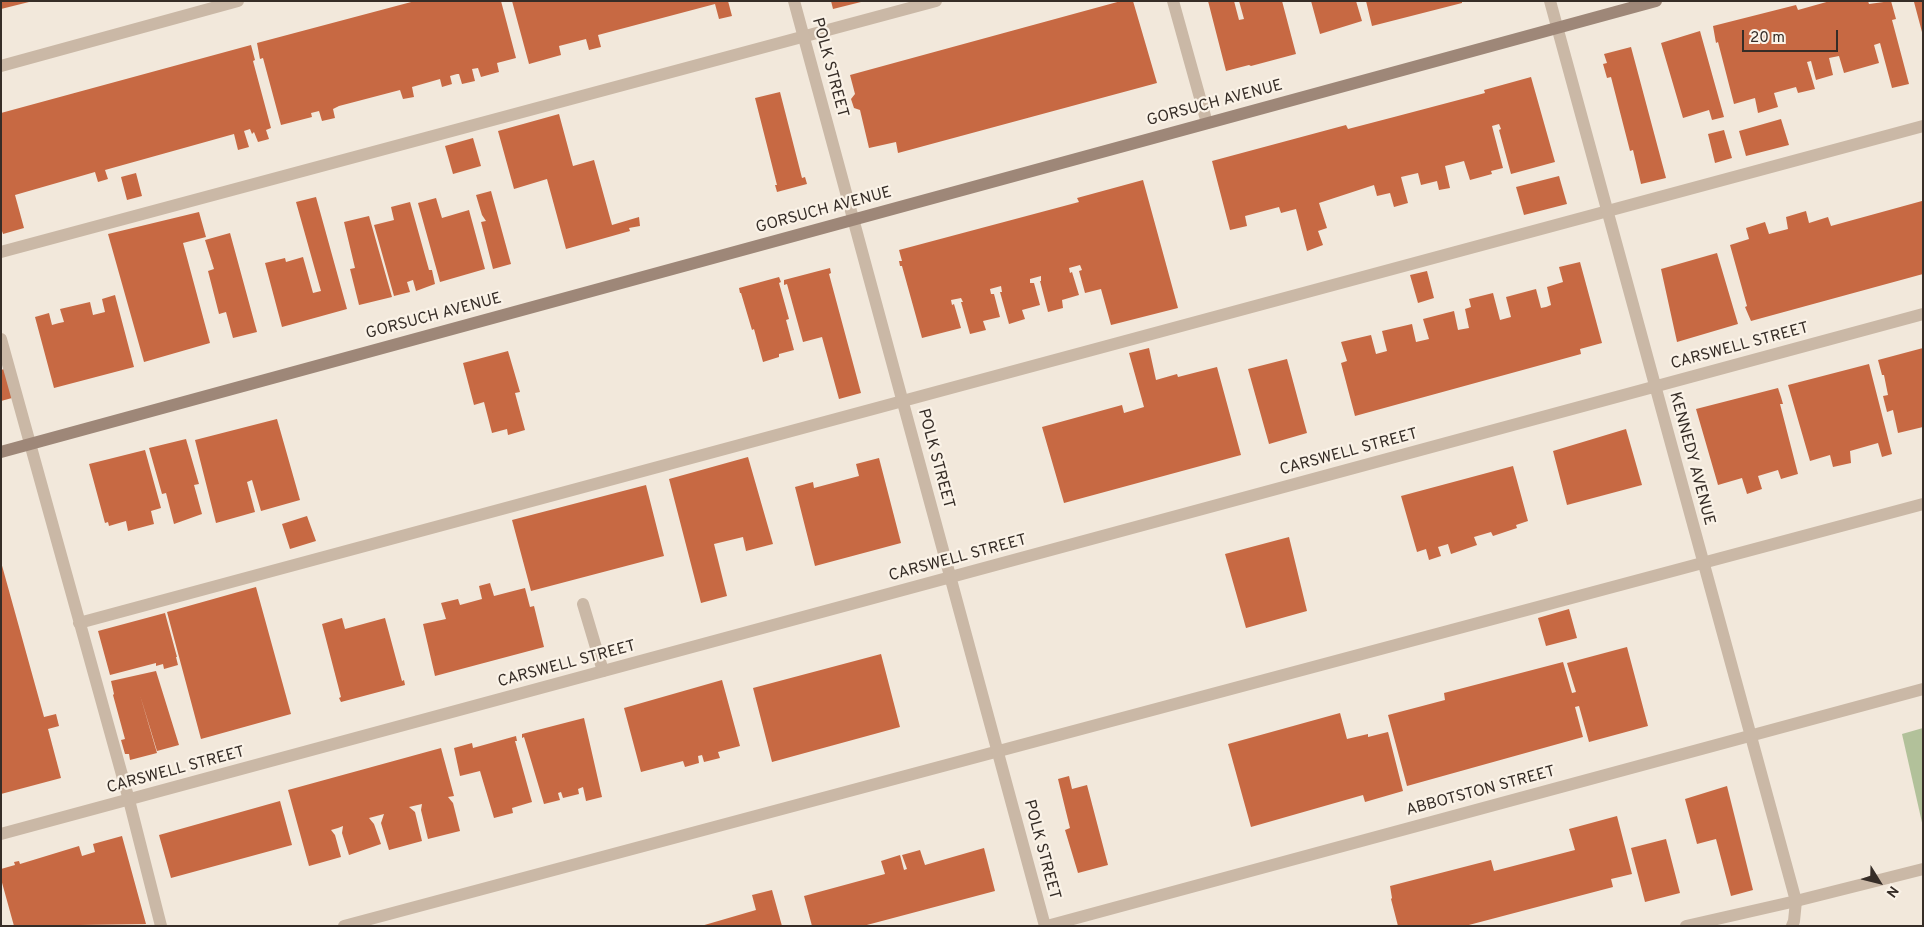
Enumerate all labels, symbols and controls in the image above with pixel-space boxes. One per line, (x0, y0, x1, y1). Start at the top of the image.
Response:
street label: POLK STREET (806, 16, 852, 120)
scale bar (1744, 20, 1840, 52)
text: 20 m (1750, 29, 1785, 48)
street label: GORSUCH AVENUE (1145, 77, 1285, 131)
street label: GORSUCH AVENUE (754, 184, 894, 238)
street label: GORSUCH AVENUE (364, 290, 504, 344)
street label: CARSWELL STREET (1669, 319, 1811, 375)
street label: KENNEDY AVENUE (1664, 390, 1718, 528)
street label: POLK STREET (912, 407, 958, 511)
street label: CARSWELL STREET (1278, 425, 1420, 481)
street label: CARSWELL STREET (887, 531, 1029, 587)
street label: CARSWELL STREET (496, 637, 638, 693)
street label: CARSWELL STREET (105, 743, 247, 799)
street label: ABBOTSTON STREET (1404, 763, 1558, 821)
street label: POLK STREET (1018, 798, 1064, 902)
north arrow (1854, 857, 1904, 907)
text: N (1882, 882, 1901, 900)

